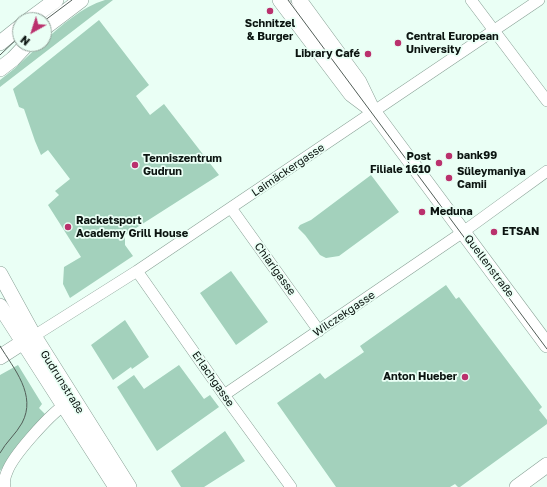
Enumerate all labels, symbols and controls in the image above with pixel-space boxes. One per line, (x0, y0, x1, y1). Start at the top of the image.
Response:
marker: Schnitzel & Burger (265, 6, 275, 16)
north arrow (12, 12, 52, 52)
place label: Schnitzel & Burger (245, 17, 295, 43)
place label: Central European University (406, 30, 499, 56)
text: N (17, 33, 32, 49)
marker: Central European University (393, 38, 403, 48)
place label: Library Café (295, 47, 360, 61)
marker: Library Café (363, 49, 373, 59)
street label: Laimäckergasse (249, 141, 327, 199)
place label: bank99 (457, 149, 497, 163)
place label: Post Filiale 1610 (370, 150, 431, 176)
marker: bank99 (444, 151, 454, 161)
place label: Tenniszentrum Gudrun (143, 152, 222, 178)
marker: Post Filiale 1610 (434, 158, 444, 168)
marker: Tenniszentrum Gudrun (130, 160, 140, 170)
place label: Süleymaniya Camii (457, 165, 526, 191)
marker: Süleymaniya Camii (444, 173, 454, 183)
place label: Meduna (430, 205, 473, 219)
marker: Meduna (417, 207, 427, 217)
place label: Racketsport Academy Grill House (76, 214, 188, 240)
marker: Racketsport Academy Grill House (63, 222, 73, 232)
place label: ETSAN (502, 225, 539, 239)
marker: ETSAN (489, 227, 499, 237)
street label: Quellenstraße (461, 232, 517, 300)
street label: Chiarigasse (252, 240, 298, 298)
street label: Wilczekgasse (310, 288, 378, 340)
street label: Gudrunstraße (37, 348, 87, 416)
street label: Erlachgasse (189, 349, 237, 409)
place label: Anton Hueber (383, 370, 457, 384)
marker: Anton Hueber (460, 372, 470, 382)

